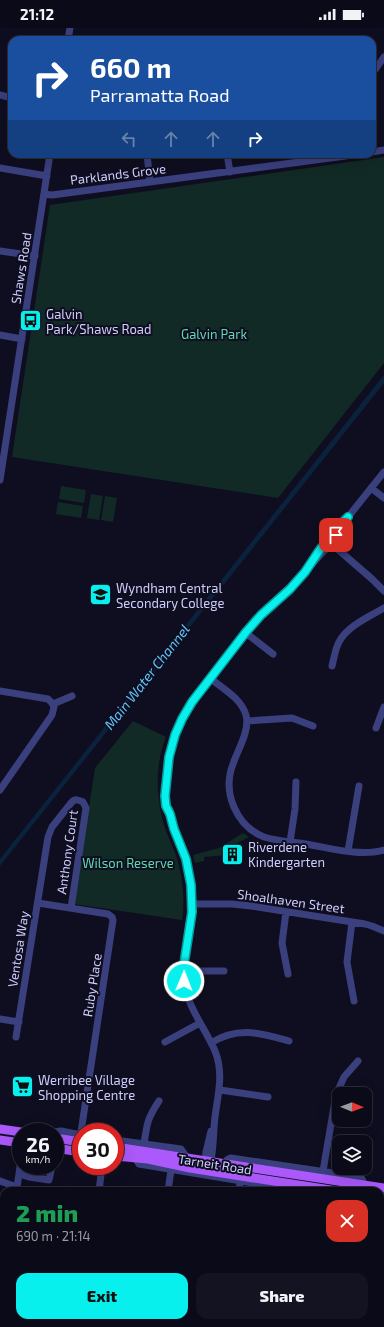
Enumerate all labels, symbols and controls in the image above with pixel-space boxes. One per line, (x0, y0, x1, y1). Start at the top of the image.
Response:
text: 21:12 (20, 5, 54, 23)
text: 660 m (90, 50, 171, 84)
icon: right (24, 52, 76, 104)
text: Parramatta Road (90, 84, 229, 106)
icon: left (118, 128, 140, 150)
icon: ahead (160, 128, 182, 150)
icon: ahead (202, 128, 224, 150)
icon: right (244, 128, 266, 150)
street label: Parklands Grove (69, 160, 167, 188)
street label: Shaws Road (7, 231, 35, 305)
place label: Galvin Park/Shaws Road (46, 306, 151, 337)
bus stop icon: Galvin Park/Shaws Road (18, 308, 44, 334)
park label: Galvin Park (181, 326, 247, 342)
pin (319, 518, 353, 552)
icon: arrive (325, 524, 347, 546)
place label: Wyndham Central Secondary College (116, 580, 224, 611)
school or university icon: Wyndham Central Secondary College (88, 582, 114, 608)
water label: Main Water Channel (100, 621, 193, 733)
street label: Anthony Court (53, 809, 81, 895)
place label: Riverdene Kindergarten (248, 839, 325, 870)
building icon: Riverdene Kindergarten (220, 841, 246, 867)
park label: Wilson Reserve (82, 855, 174, 871)
street label: Shoalhaven Street (236, 886, 346, 916)
street label: Ventosa Way (4, 910, 32, 988)
street label: Ruby Place (79, 952, 105, 1018)
position arrow (163, 960, 205, 1002)
place label: Werribee Village Shopping Centre (38, 1072, 135, 1103)
supermarket icon: Werribee Village Shopping Centre (10, 1074, 36, 1100)
north arrow (332, 1087, 372, 1127)
map controls (332, 1087, 372, 1175)
speed limit sign: 30 (72, 1123, 124, 1175)
text: 26 (26, 1132, 50, 1156)
button: layers (332, 1135, 372, 1175)
street label: Tarneit Road (177, 1150, 253, 1178)
text: km/h (26, 1153, 50, 1165)
text: 2 min (16, 1198, 78, 1227)
button: close (326, 1200, 368, 1242)
text: 690 m · 21:14 (16, 1228, 91, 1244)
button: Exit (16, 1273, 188, 1319)
button: Share (196, 1273, 368, 1319)

